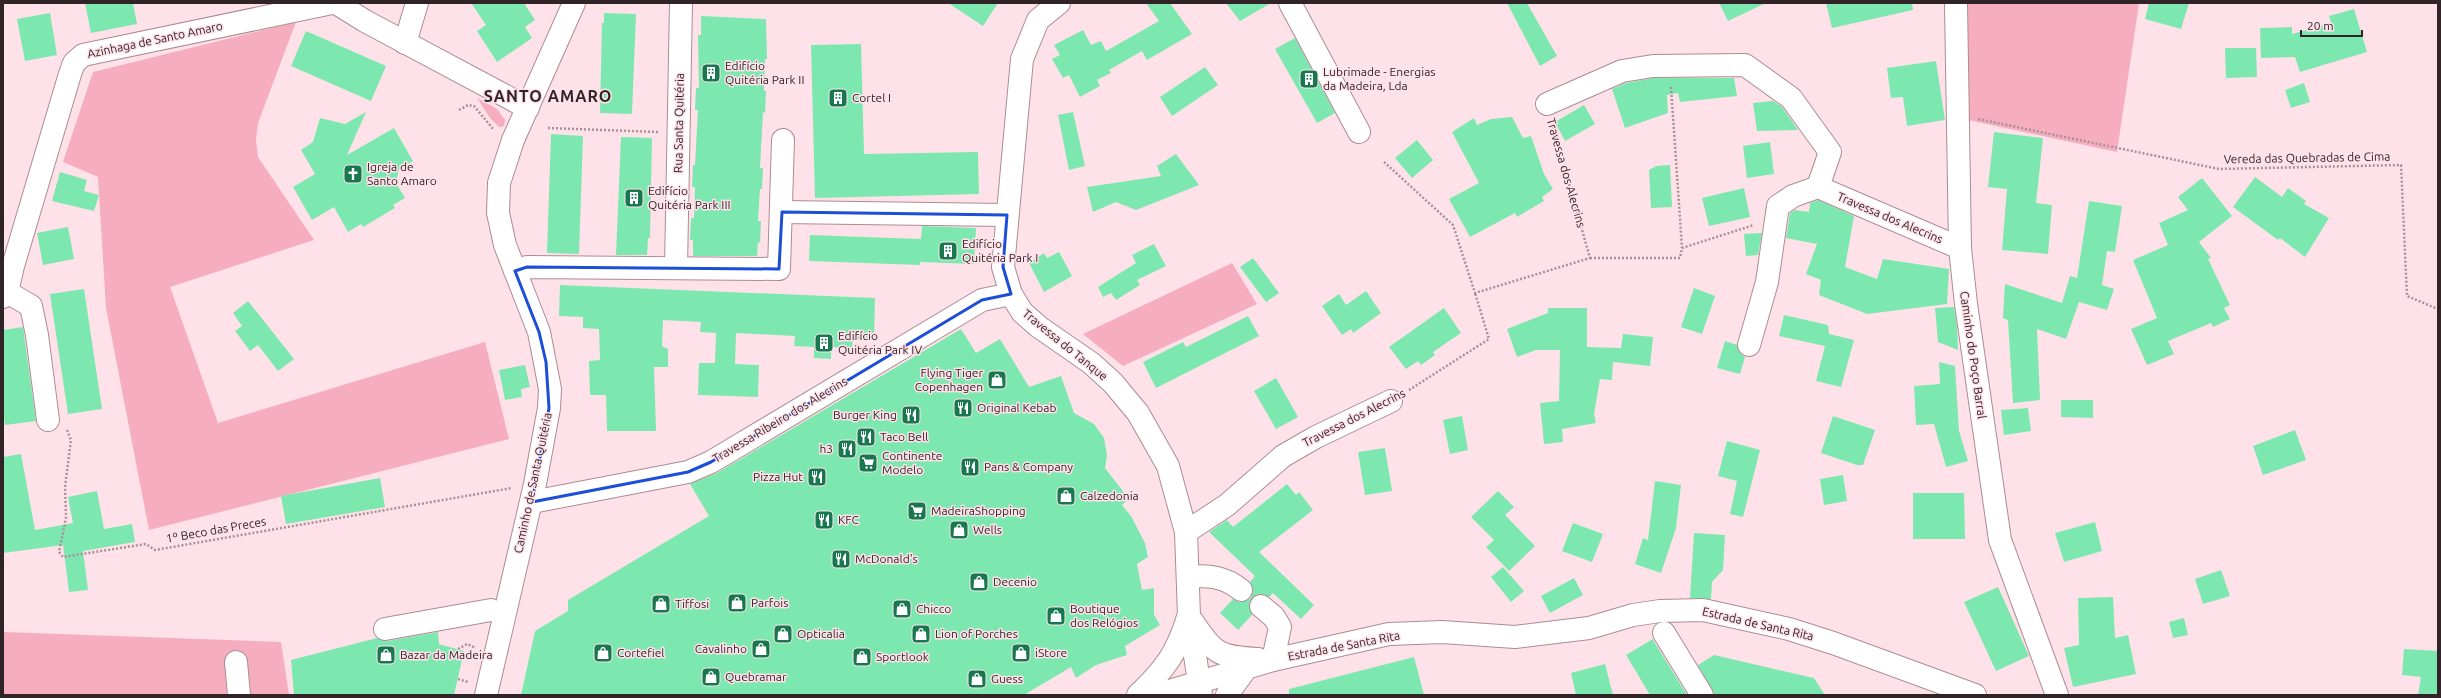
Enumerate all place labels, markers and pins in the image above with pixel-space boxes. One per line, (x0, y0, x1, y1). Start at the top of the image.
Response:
place label: Edifício Quitéria Park II (725, 59, 805, 86)
building icon: Edifício Quitéria Park II (700, 62, 722, 84)
place label: Lubrimade - Energias da Madeira, Lda (1323, 65, 1436, 92)
building icon: Lubrimade - Energias da Madeira, Lda (1298, 68, 1320, 90)
building icon: Cortel I (827, 87, 849, 109)
place label: Cortel I (852, 91, 891, 104)
place label: Igreja de Santo Amaro (367, 160, 437, 187)
church icon: Igreja de Santo Amaro (342, 163, 364, 185)
place label: Edifício Quitéria Park III (648, 184, 731, 211)
building icon: Edifício Quitéria Park III (623, 187, 645, 209)
place label: Edifício Quitéria Park I (962, 237, 1038, 264)
building icon: Edifício Quitéria Park I (937, 240, 959, 262)
place label: Edifício Quitéria Park IV (838, 329, 922, 356)
building icon: Edifício Quitéria Park IV (813, 332, 835, 354)
place label: Flying Tiger Copenhagen (915, 366, 983, 393)
shop icon: Flying Tiger Copenhagen (986, 369, 1008, 391)
restaurant icon: Original Kebab (952, 397, 974, 419)
place label: Original Kebab (977, 401, 1057, 414)
restaurant icon: Burger King (900, 404, 922, 426)
place label: Burger King (833, 408, 897, 421)
restaurant icon: Taco Bell (855, 426, 877, 448)
place label: Taco Bell (880, 430, 928, 443)
restaurant icon: h3 (836, 438, 858, 460)
place label: h3 (819, 442, 833, 455)
place label: Continente Modelo (882, 449, 943, 476)
supermarket icon: Continente Modelo (857, 452, 879, 474)
restaurant icon: Pans & Company (959, 456, 981, 478)
place label: Pans & Company (984, 460, 1073, 473)
restaurant icon: Pizza Hut (806, 466, 828, 488)
place label: Pizza Hut (753, 470, 803, 483)
shop icon: Calzedonia (1055, 485, 1077, 507)
place label: Calzedonia (1080, 489, 1139, 502)
supermarket icon: MadeiraShopping (906, 500, 928, 522)
place label: MadeiraShopping (931, 504, 1026, 517)
restaurant icon: KFC (813, 509, 835, 531)
place label: KFC (838, 513, 860, 526)
shop icon: Wells (948, 519, 970, 541)
place label: Wells (973, 523, 1002, 536)
restaurant icon: McDonald's (830, 548, 852, 570)
place label: McDonald's (855, 552, 918, 565)
shop icon: Decenio (968, 571, 990, 593)
place label: Decenio (993, 575, 1037, 588)
shop icon: Parfois (726, 592, 748, 614)
shop icon: Tiffosi (650, 593, 672, 615)
place label: Parfois (751, 596, 789, 609)
place label: Tiffosi (675, 597, 709, 610)
shop icon: Chicco (891, 598, 913, 620)
place label: Chicco (916, 602, 951, 615)
place label: Boutique dos Relógios (1070, 602, 1138, 629)
shop icon: Boutique dos Relógios (1045, 605, 1067, 627)
shop icon: Opticalia (772, 623, 794, 645)
shop icon: Lion of Porches (910, 623, 932, 645)
place label: Opticalia (797, 627, 845, 640)
place label: Lion of Porches (935, 627, 1018, 640)
shop icon: Cavalinho (750, 638, 772, 660)
shop icon: Cortefiel (592, 642, 614, 664)
place label: Cavalinho (695, 642, 747, 655)
shop icon: iStore (1010, 642, 1032, 664)
shop icon: Bazar da Madeira (375, 644, 397, 666)
place label: Cortefiel (617, 646, 664, 659)
shop icon: Sportlook (851, 646, 873, 668)
place label: iStore (1035, 646, 1067, 659)
place label: Bazar da Madeira (400, 648, 493, 661)
place label: Sportlook (876, 650, 929, 663)
shop icon: Quebramar (700, 666, 722, 688)
shop icon: Guess (966, 668, 988, 690)
place label: Quebramar (725, 670, 787, 683)
place label: Guess (991, 672, 1023, 685)

